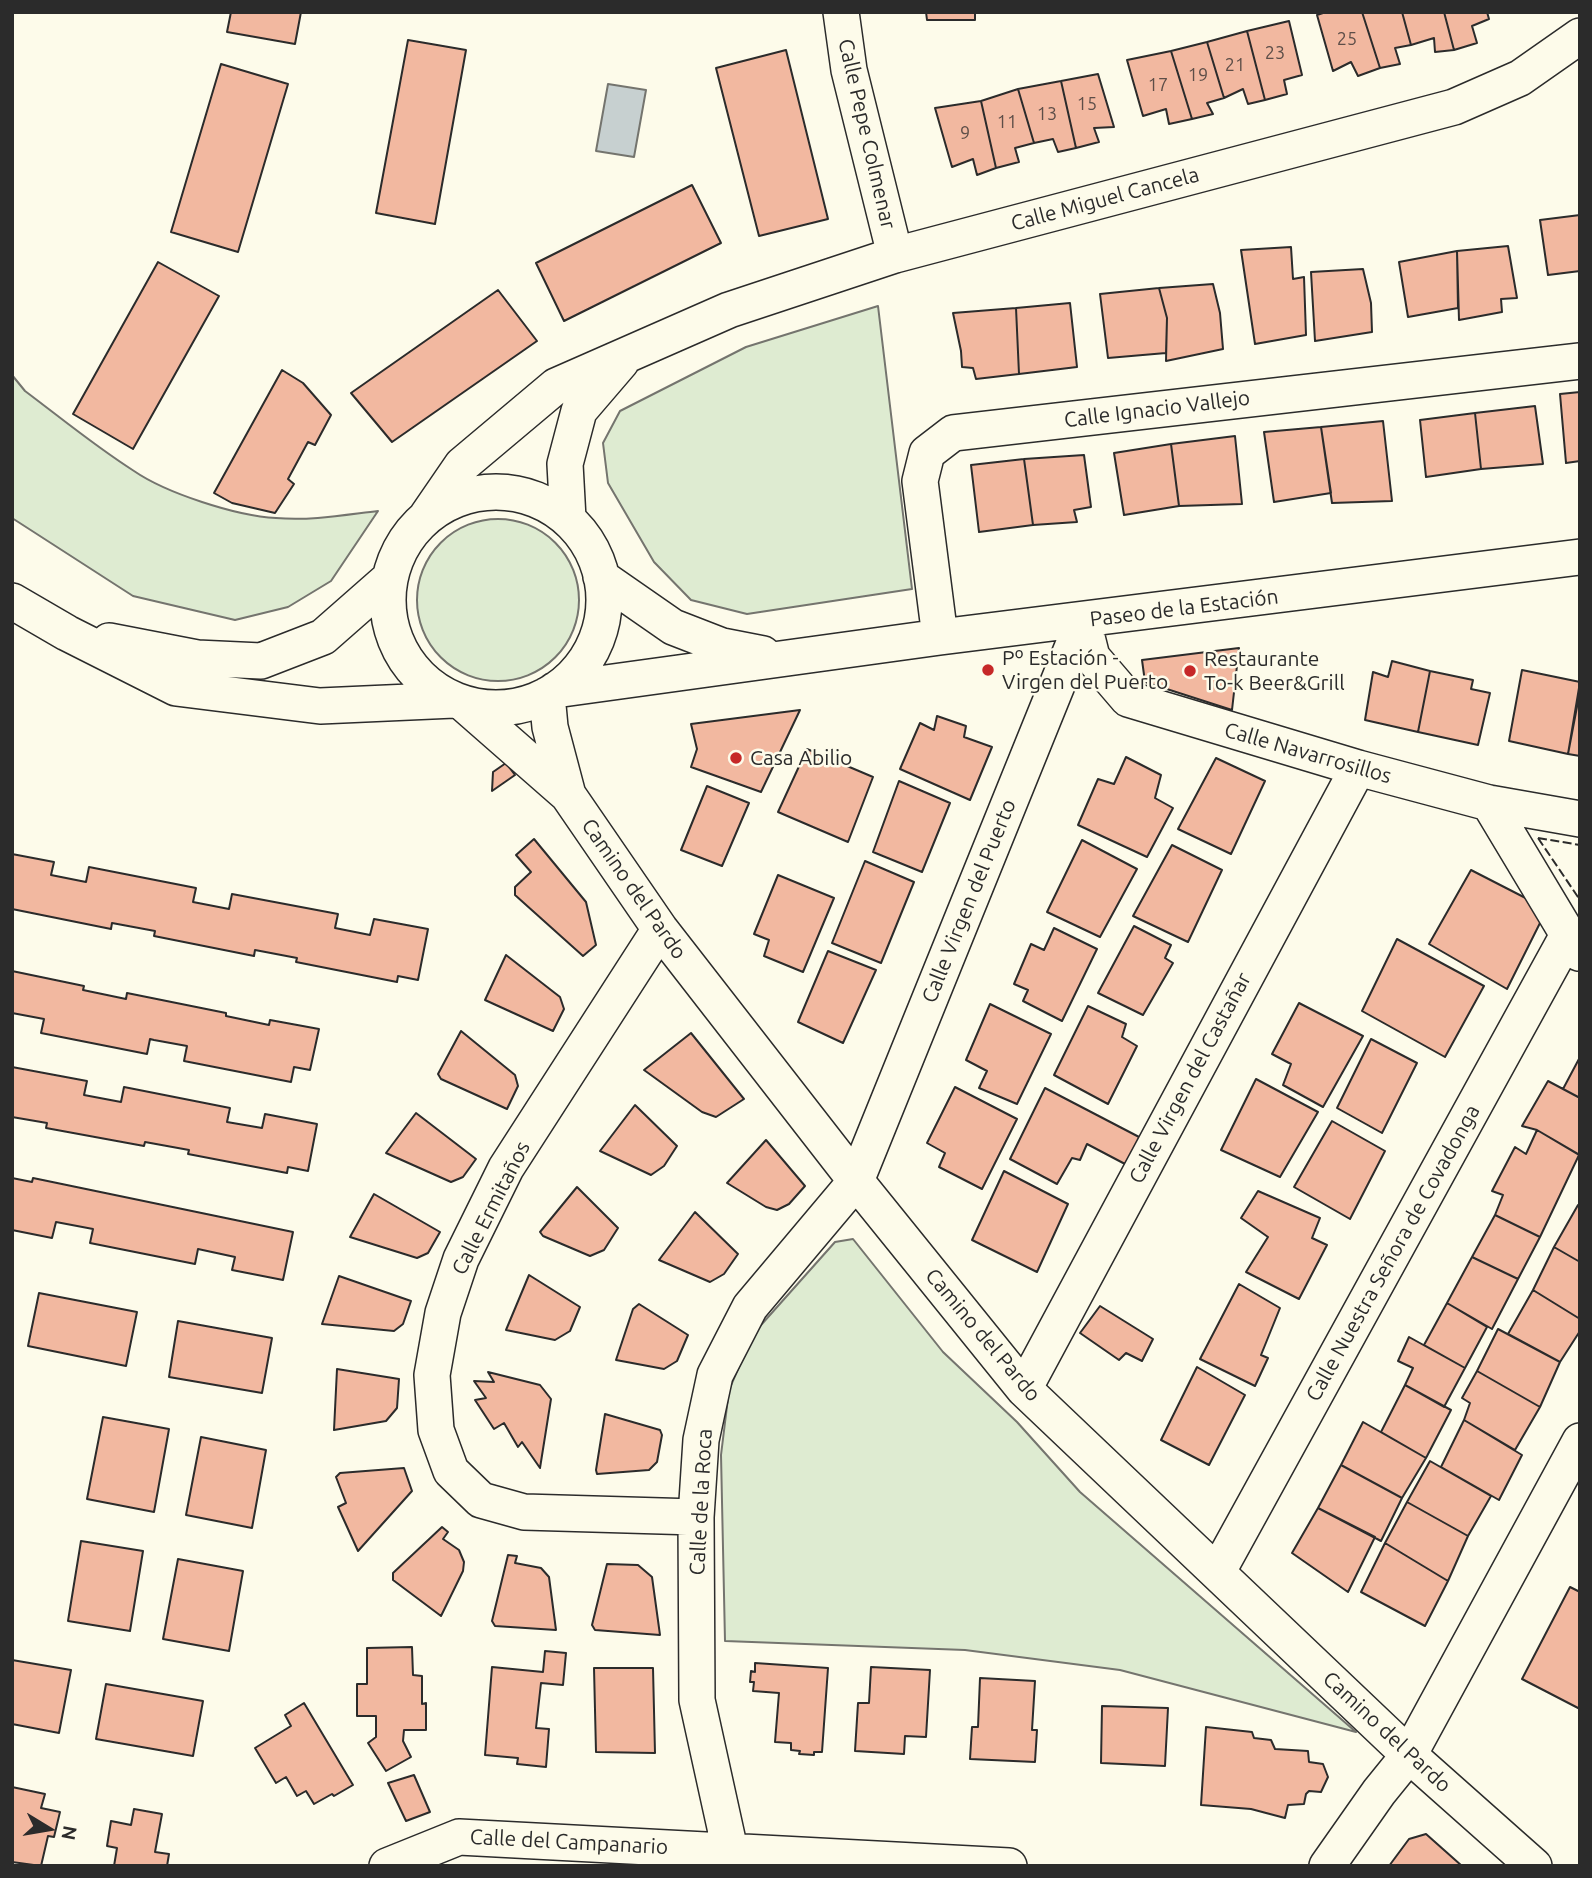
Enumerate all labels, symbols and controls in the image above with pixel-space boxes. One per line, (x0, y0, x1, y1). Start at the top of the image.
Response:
house number: 25 (1337, 28, 1357, 50)
street label: Calle Pepe Colmenar (833, 36, 901, 232)
house number: 23 (1265, 42, 1285, 64)
house number: 21 (1225, 54, 1245, 76)
house number: 19 (1188, 64, 1208, 86)
house number: 17 (1148, 74, 1168, 96)
house number: 15 (1077, 93, 1097, 115)
house number: 13 (1037, 103, 1057, 125)
house number: 11 (997, 111, 1017, 133)
house number: 9 (960, 122, 970, 144)
street label: Calle Miguel Cancela (1008, 162, 1202, 236)
street label: Calle Ignacio Vallejo (1063, 385, 1251, 433)
street label: Paseo de la Estación (1088, 584, 1280, 632)
place label: Pº Estación - Virgen del Puerto (1002, 645, 1168, 695)
place label: Restaurante To-k Beer&Grill (1204, 646, 1345, 696)
marker: Pº Estación - Virgen del Puerto (980, 662, 996, 678)
marker: Restaurante To-k Beer&Grill (1182, 663, 1198, 679)
street label: Calle Navarrosillos (1222, 717, 1394, 789)
place label: Casa Abilio (750, 745, 852, 771)
marker: Casa Abilio (728, 750, 744, 766)
street label: Calle Virgen del Puerto (917, 795, 1021, 1007)
street label: Camino del Pardo (576, 814, 692, 964)
street label: Calle Virgen del Castañar (1124, 968, 1256, 1188)
street label: Calle Nuestra Señora de Covadonga (1301, 1100, 1485, 1406)
street label: Calle Ermitaños (447, 1137, 535, 1279)
street label: Camino del Pardo (920, 1263, 1046, 1407)
street label: Calle de la Roca (685, 1428, 717, 1576)
street label: Camino del Pardo (1318, 1666, 1456, 1798)
north arrow (14, 1794, 84, 1864)
text: N (57, 1824, 82, 1842)
street label: Calle del Campanario (469, 1824, 669, 1860)

